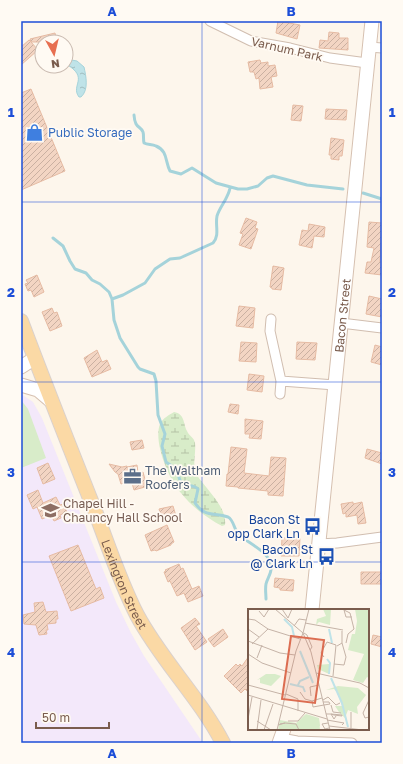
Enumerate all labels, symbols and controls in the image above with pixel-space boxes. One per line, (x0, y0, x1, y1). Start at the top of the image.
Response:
text: A (107, 3, 117, 19)
text: B (286, 3, 296, 19)
street label: Varnum Park (250, 33, 324, 65)
north arrow (34, 34, 74, 74)
text: N (50, 57, 61, 71)
text: 1 (8, 104, 15, 120)
text: 1 (389, 104, 396, 120)
shop icon: Public Storage (25, 122, 45, 142)
place label: Public Storage (48, 125, 132, 140)
street label: Bacon Street (331, 277, 353, 353)
text: 2 (7, 284, 15, 300)
text: 2 (388, 284, 396, 300)
place label: The Waltham Roofers (145, 463, 221, 492)
text: 3 (7, 464, 15, 480)
text: 3 (388, 464, 396, 480)
office icon: The Waltham Roofers (122, 467, 142, 487)
place label: Chapel Hill - Chauncy Hall School (63, 496, 183, 525)
school or university icon: Chapel Hill - Chauncy Hall School (40, 500, 60, 520)
place label: Bacon St opp Clark Ln (228, 512, 300, 541)
bus stop icon: Bacon St opp Clark Ln (303, 516, 323, 536)
street label: Lexington Street (99, 537, 151, 632)
place label: Bacon St @ Clark Ln (250, 542, 313, 571)
bus stop icon: Bacon St @ Clark Ln (316, 546, 336, 566)
inset map (248, 609, 369, 730)
text: 4 (7, 644, 15, 660)
text: 4 (388, 644, 396, 660)
scale bar (36, 704, 109, 730)
text: 50 m (42, 710, 70, 725)
text: A (107, 745, 117, 761)
text: B (286, 745, 296, 761)

